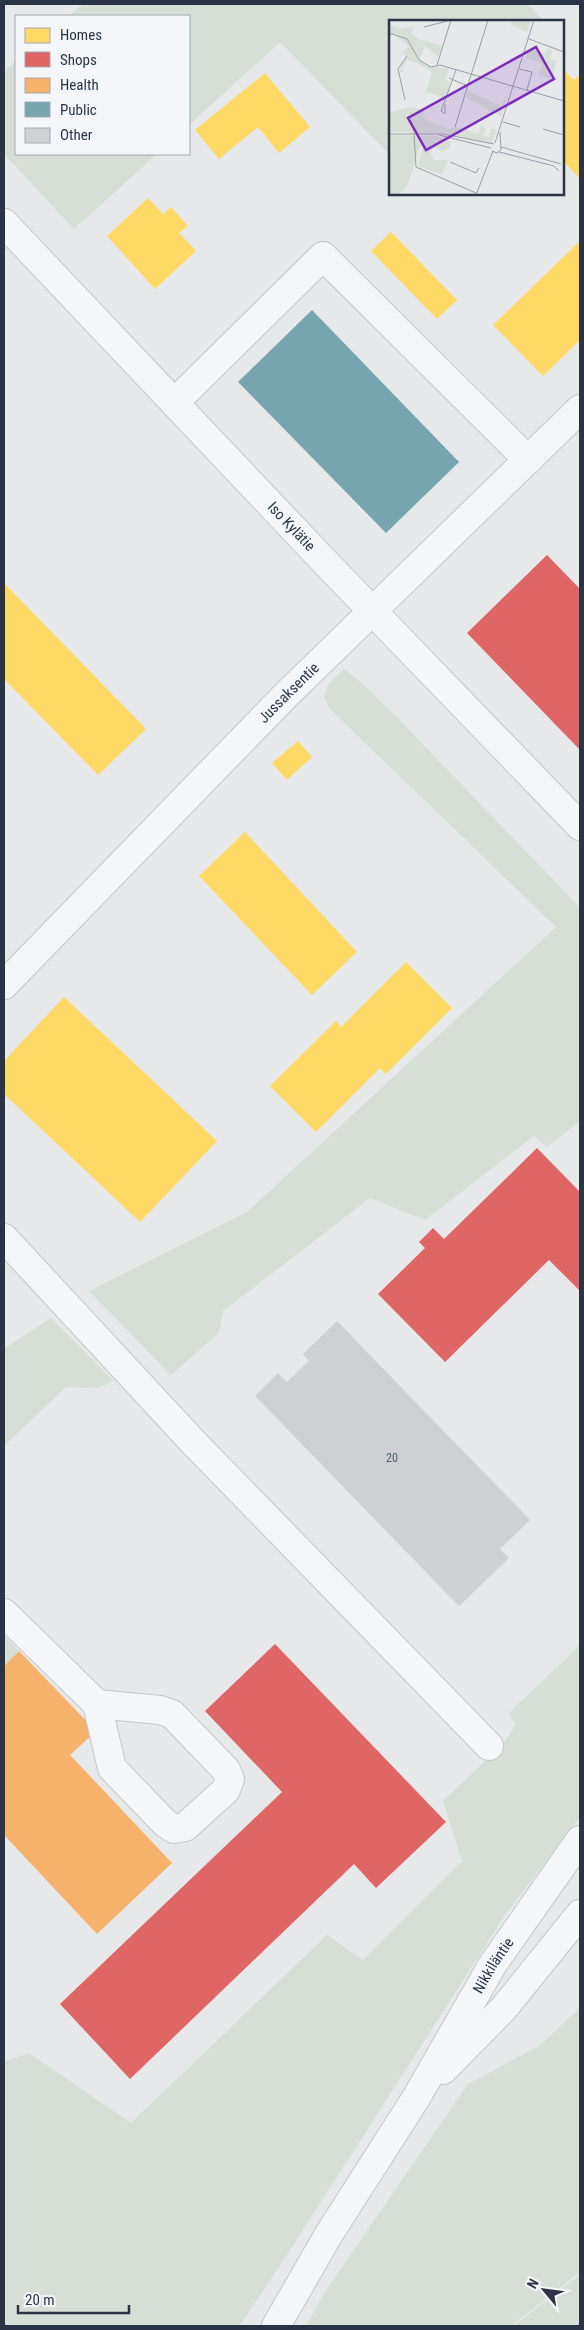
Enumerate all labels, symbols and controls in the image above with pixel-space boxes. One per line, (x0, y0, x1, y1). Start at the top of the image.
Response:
legend (15, 15, 190, 155)
inset map (389, 20, 564, 195)
text: Homes (60, 26, 102, 44)
text: Shops (60, 51, 97, 69)
text: Health (60, 76, 99, 94)
text: Public (60, 101, 97, 119)
text: Other (60, 126, 93, 144)
street label: Iso Kylätie (264, 498, 319, 555)
street label: Jussaksentie (255, 659, 323, 727)
house number: 20 (386, 1451, 398, 1465)
street label: Nikkiläntie (469, 1934, 518, 1997)
north arrow (519, 2265, 569, 2315)
text: N (524, 2276, 542, 2291)
scale bar (18, 2282, 129, 2314)
text: 20 m (25, 2291, 55, 2309)

